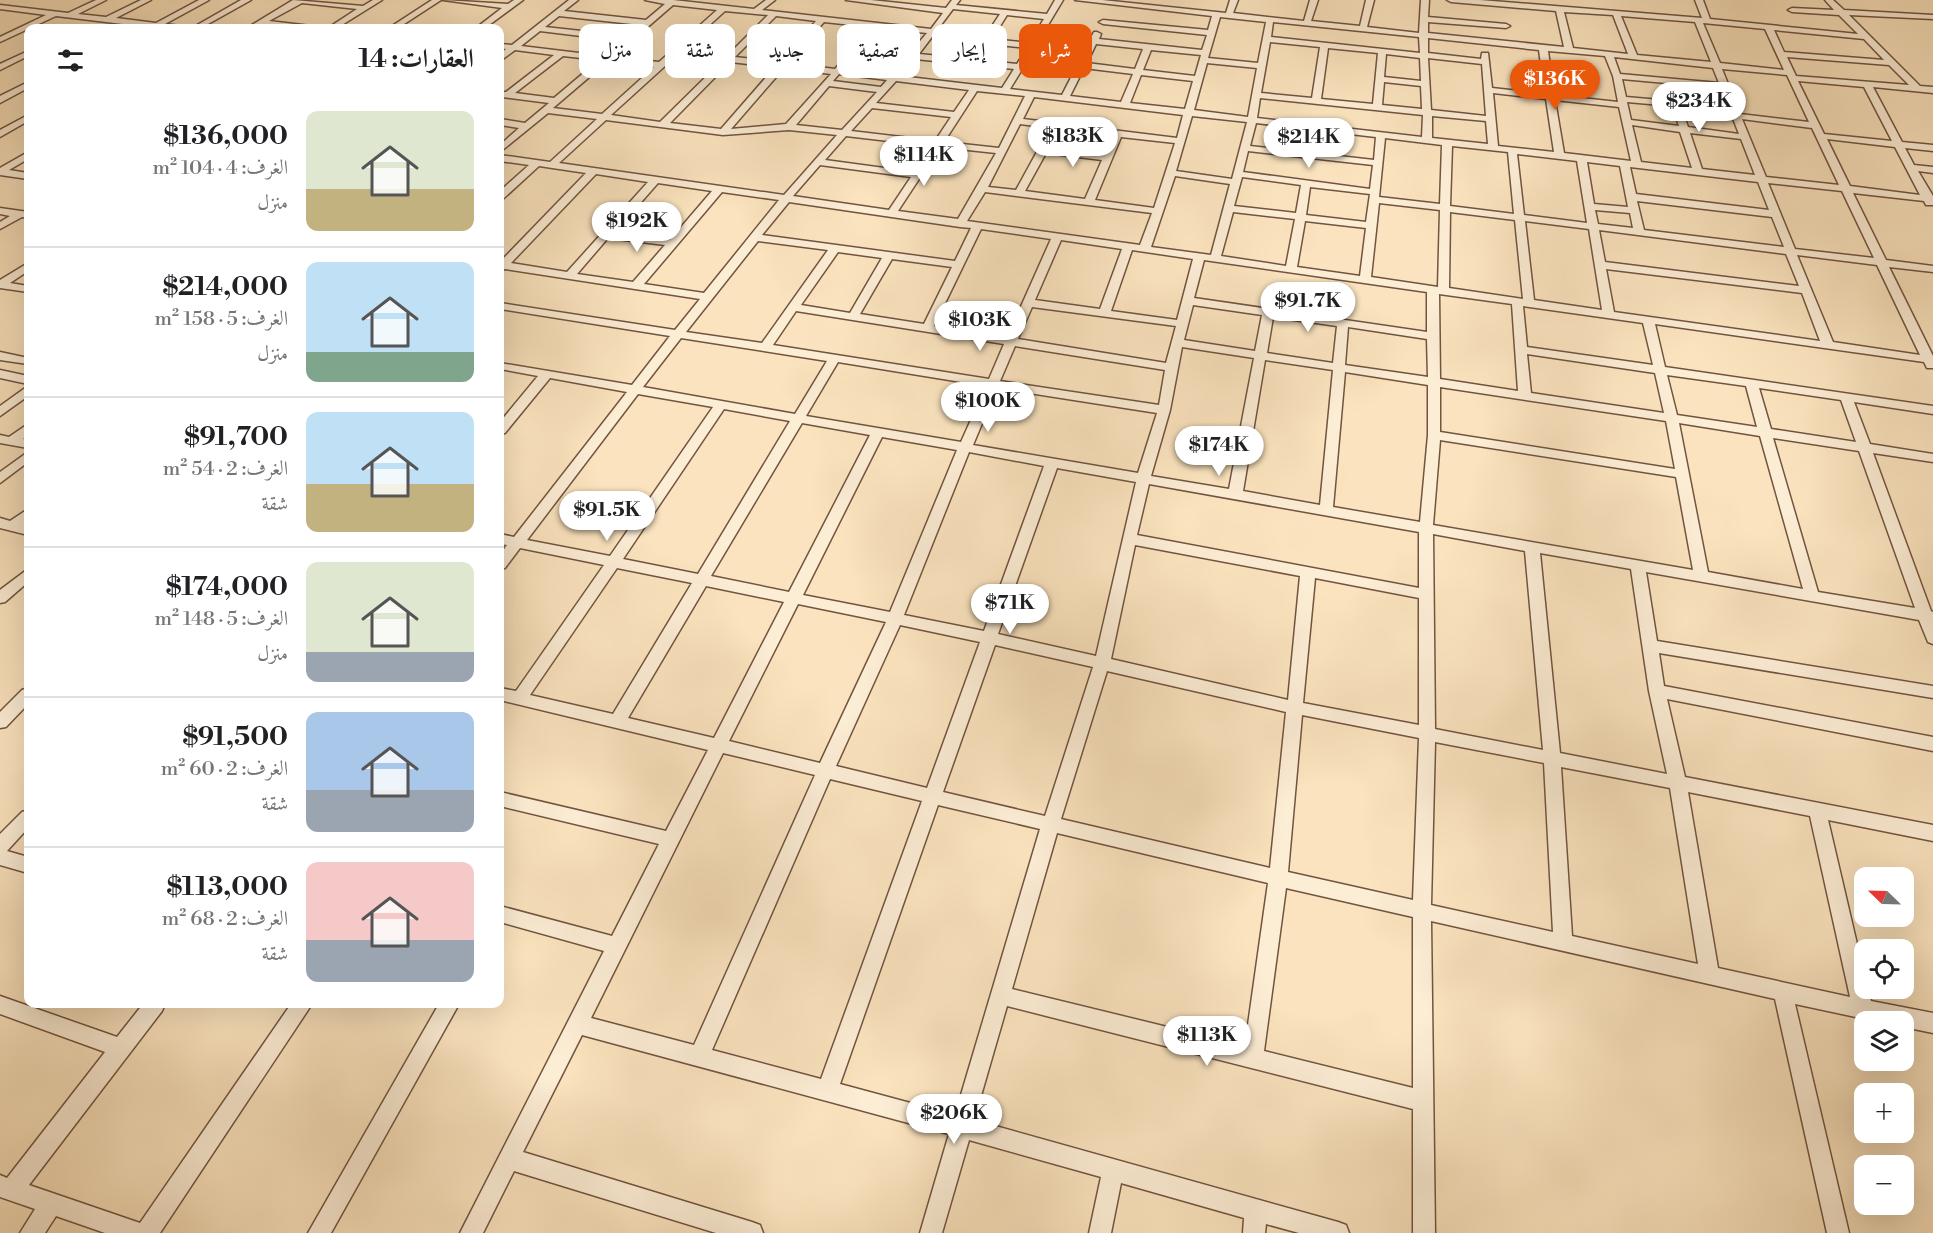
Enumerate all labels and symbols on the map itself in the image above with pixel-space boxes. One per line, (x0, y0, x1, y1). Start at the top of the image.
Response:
pin: $136K (1513, 60, 1597, 111)
pin: $234K (1657, 82, 1741, 133)
pin: $183K (1031, 117, 1115, 168)
pin: $214K (1267, 118, 1351, 169)
pin: $114K (882, 136, 966, 187)
pin: $192K (595, 202, 679, 253)
pin: $91.7K (1259, 282, 1357, 333)
pin: $103K (938, 301, 1022, 352)
pin: $100K (946, 382, 1030, 433)
pin: $174K (1177, 426, 1261, 477)
pin: $91.5K (558, 491, 656, 542)
pin: $71K (974, 584, 1046, 635)
north arrow (1854, 867, 1914, 927)
pin: $113K (1165, 1016, 1249, 1067)
pin: $206K (912, 1094, 996, 1145)

